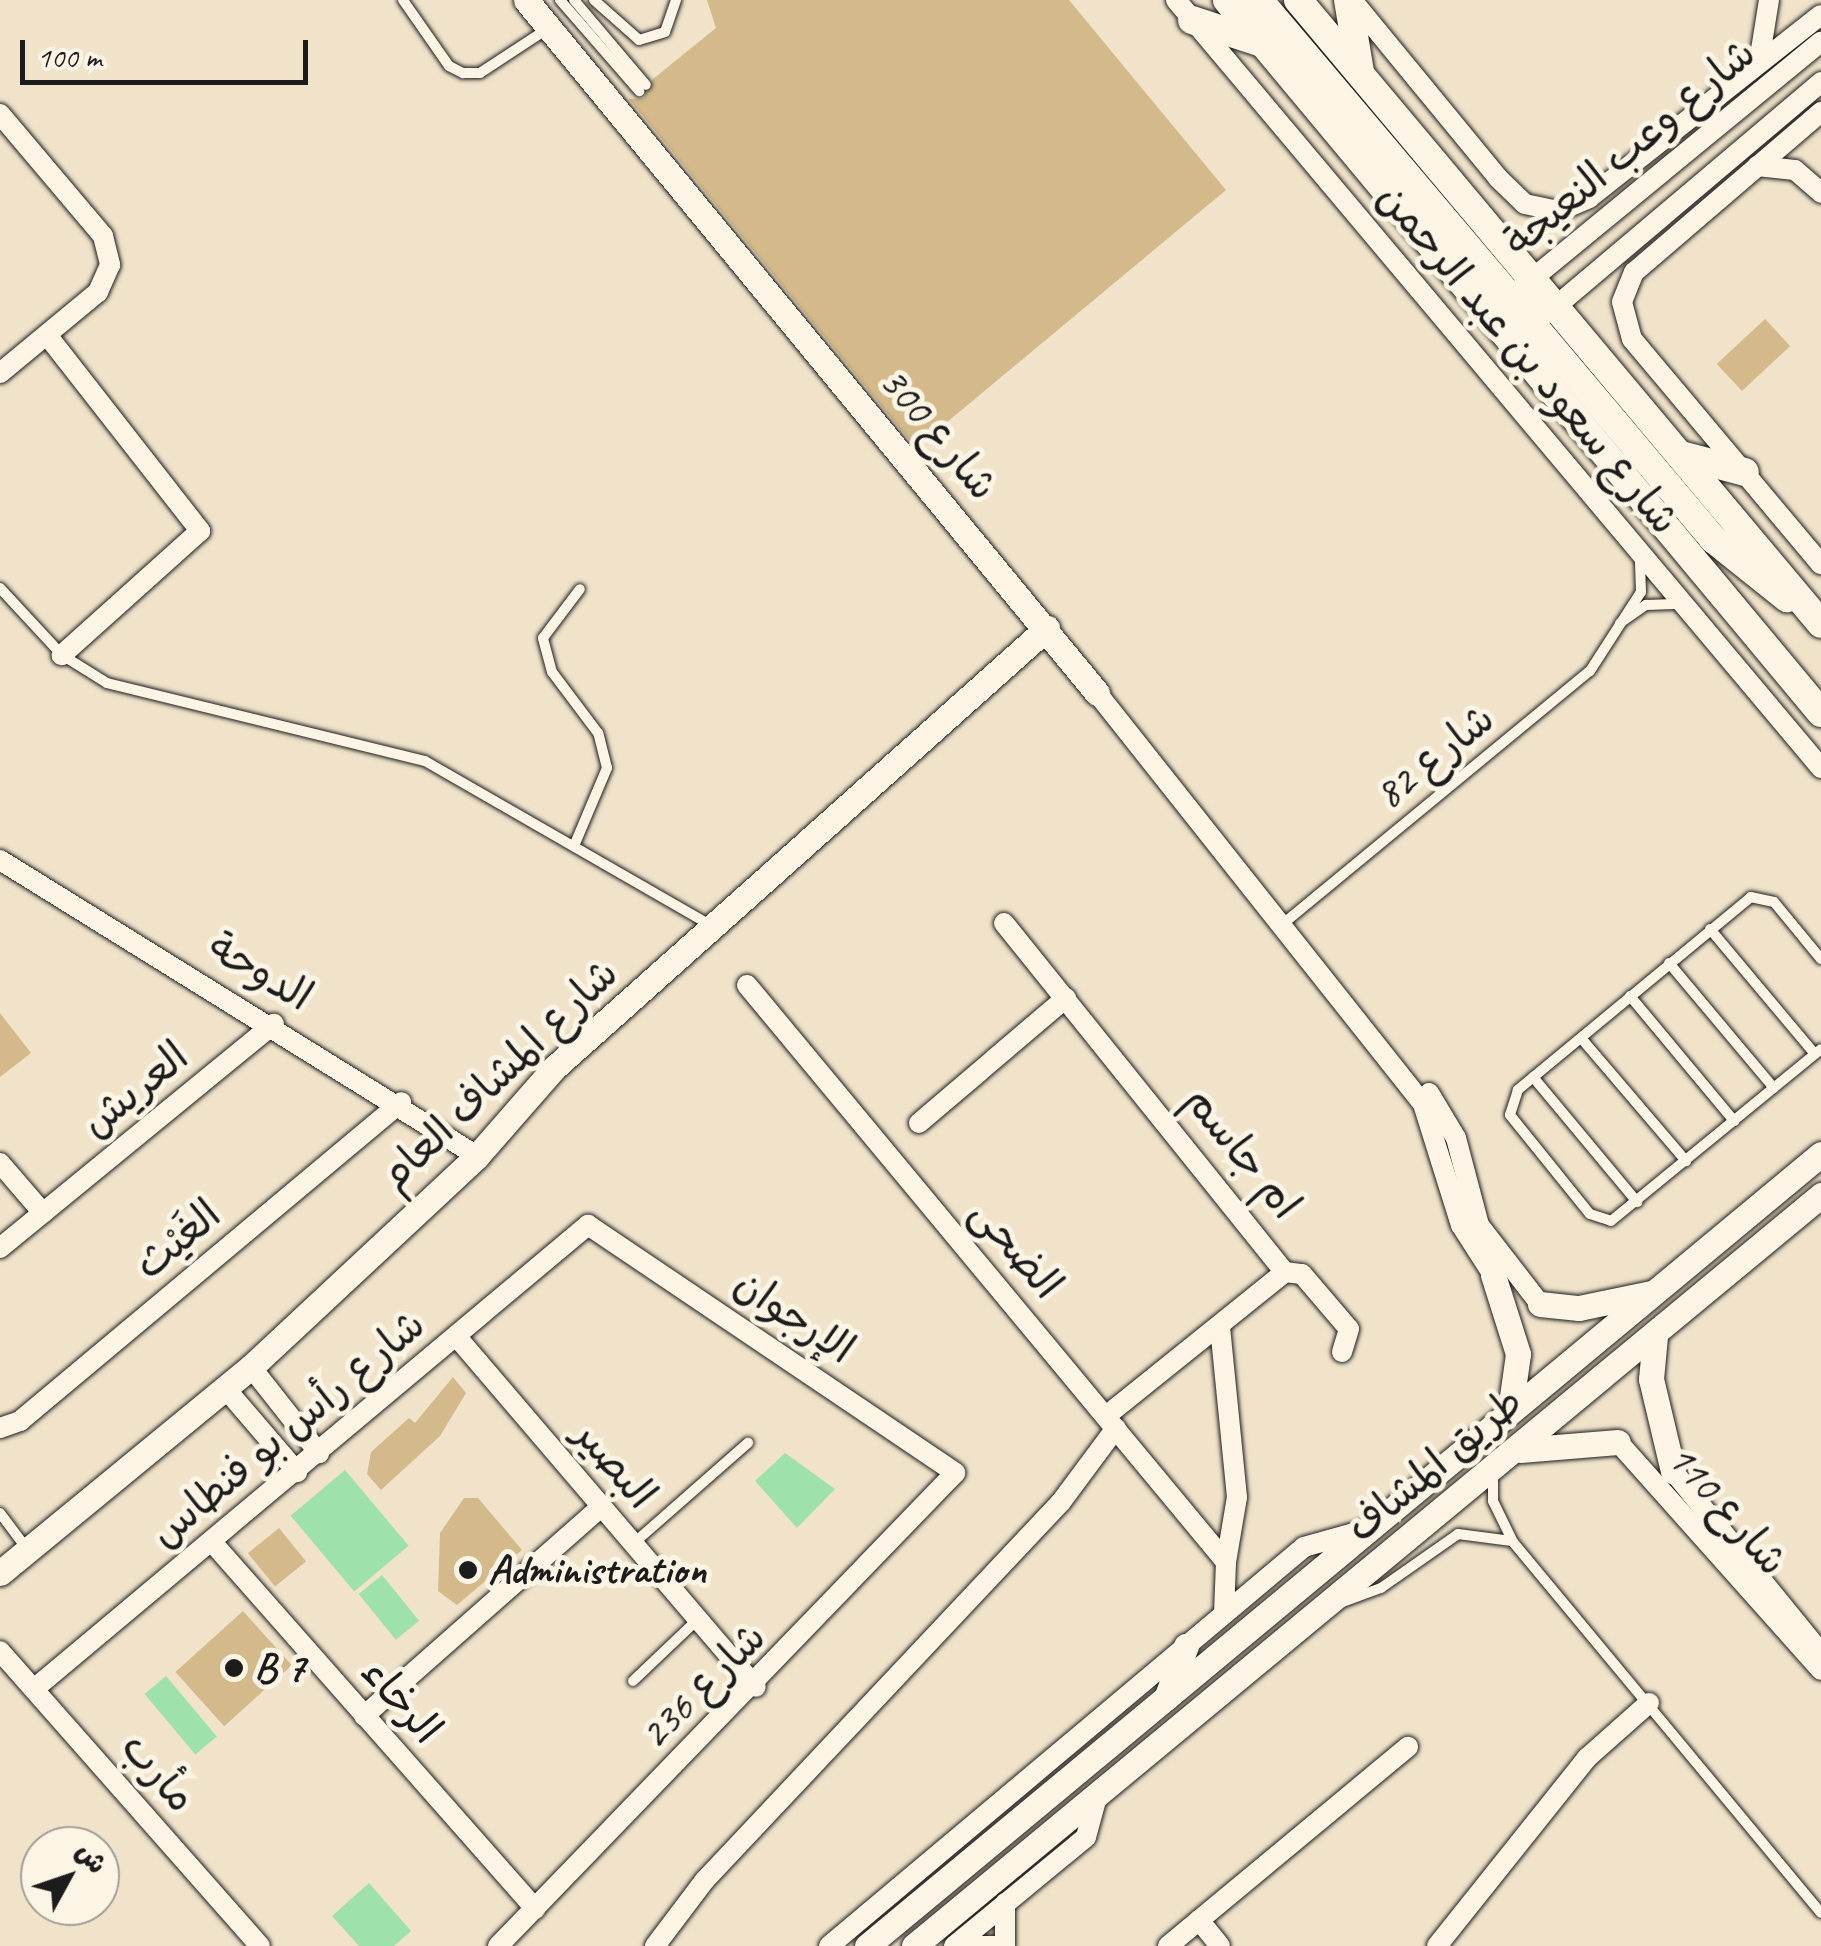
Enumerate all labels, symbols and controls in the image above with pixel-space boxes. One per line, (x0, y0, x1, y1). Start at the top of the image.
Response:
scale bar (25, 20, 312, 82)
street label: شارع وعب النعيجة (1494, 28, 1766, 268)
text: 100 m (37, 38, 102, 76)
street label: شارع سعود بن عبد الرحمن (1366, 173, 1690, 545)
street label: شارع 300 (868, 357, 1008, 511)
street label: شارع 82 (1365, 694, 1505, 820)
street label: الدوحة (199, 922, 321, 1022)
street label: شارع المشاف العام (369, 948, 629, 1202)
street label: العريش (71, 1032, 199, 1148)
street label: ام جاسم (1173, 1077, 1311, 1229)
street label: الضحى (960, 1189, 1072, 1309)
street label: الغَيْث (125, 1190, 231, 1290)
street label: الإرجوان (724, 1259, 864, 1375)
street label: شارع رأس بو فنطاس (140, 1300, 436, 1558)
street label: طريق المشاف (1337, 1377, 1533, 1553)
street label: البصير (564, 1411, 666, 1519)
street label: شارع 110 (1656, 1434, 1798, 1586)
place label: Administration (488, 1545, 706, 1595)
marker: Administration (457, 1559, 479, 1581)
street label: شارع 236 (629, 1612, 777, 1760)
place label: B 7 (254, 1643, 305, 1693)
street label: الرخاء (350, 1648, 452, 1754)
marker: B 7 (223, 1657, 245, 1679)
street label: مأرب (110, 1723, 206, 1823)
north arrow (20, 1826, 120, 1926)
text: ش (69, 1835, 115, 1881)

